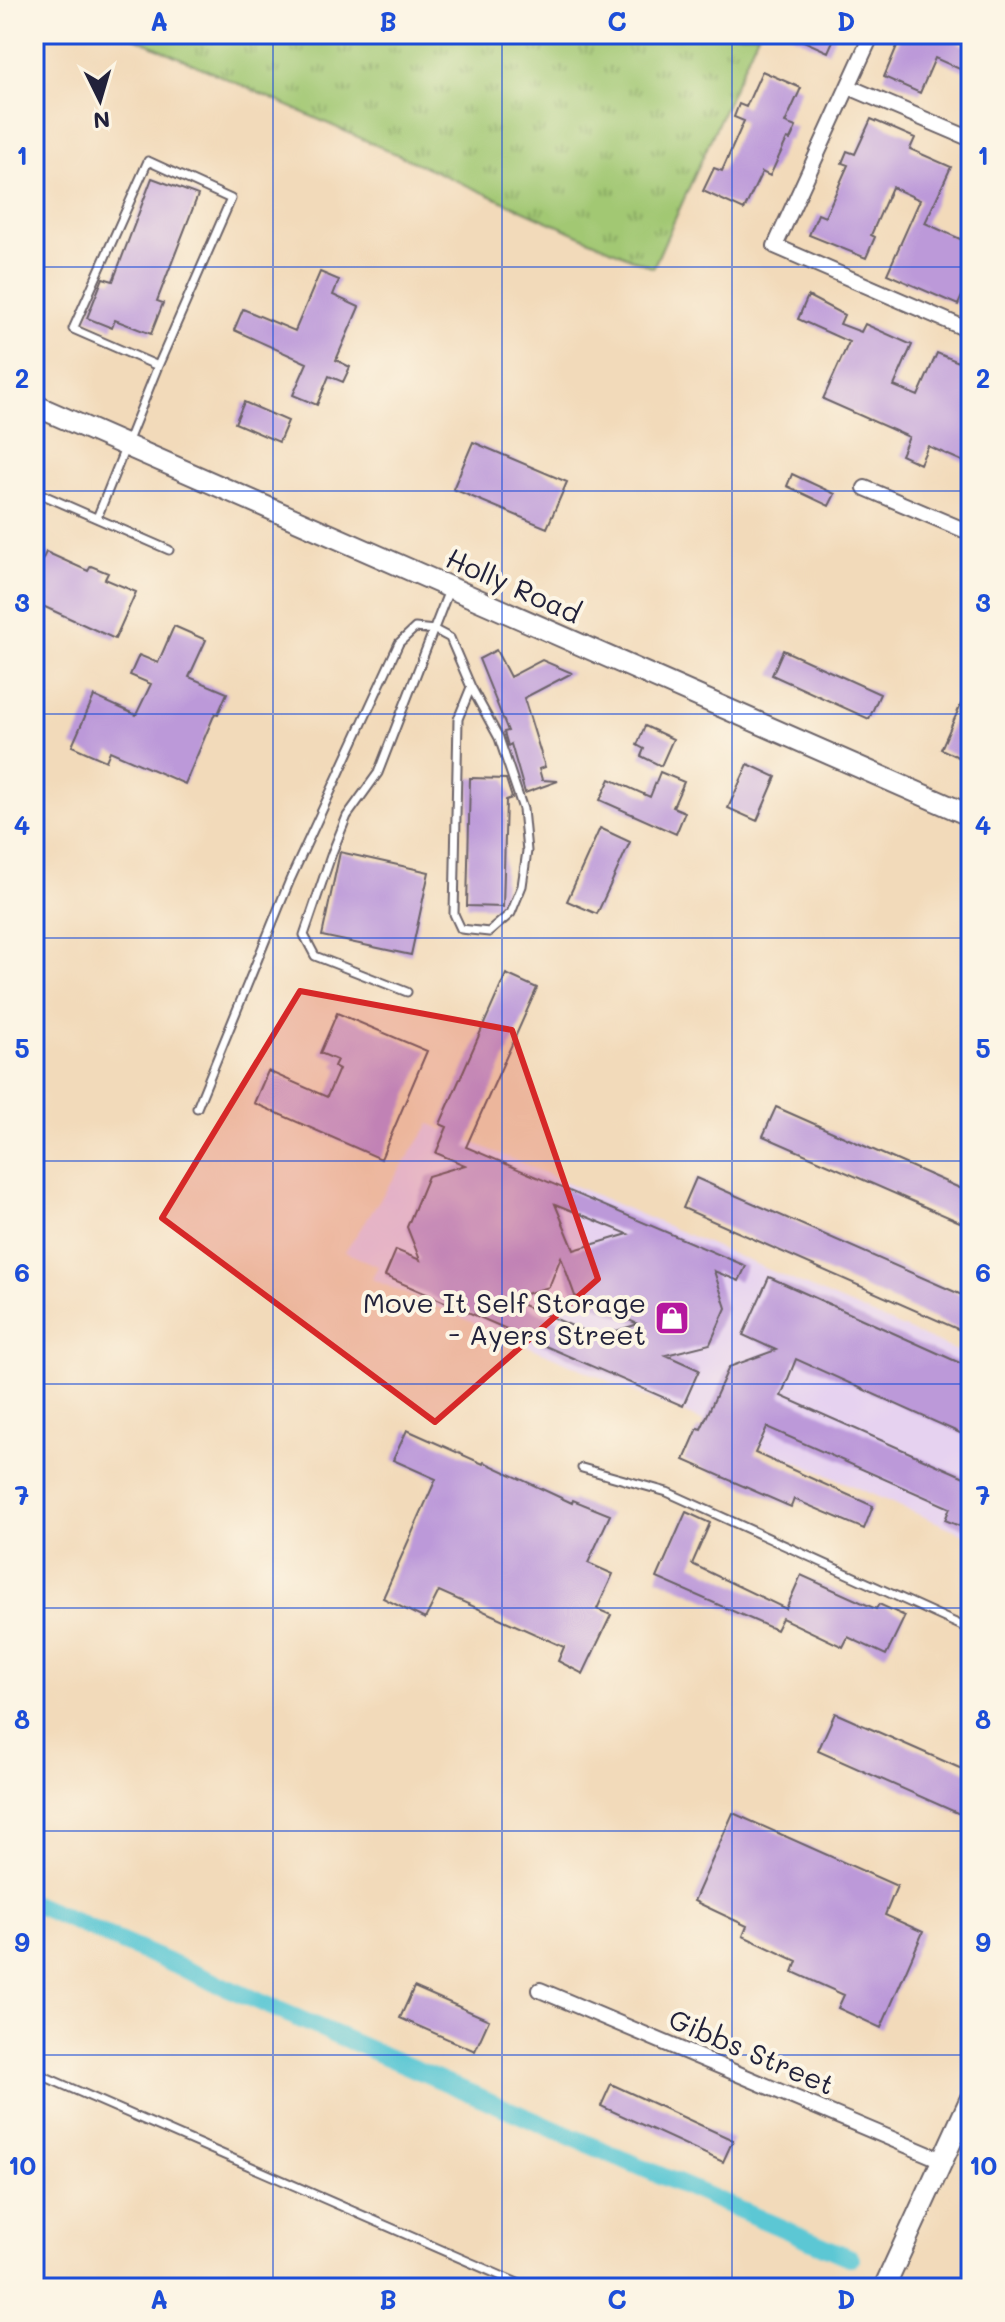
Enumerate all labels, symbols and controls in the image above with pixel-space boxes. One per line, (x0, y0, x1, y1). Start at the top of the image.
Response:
text: A (150, 4, 168, 38)
text: B (379, 4, 397, 38)
text: C (607, 4, 627, 38)
text: D (837, 4, 855, 38)
north arrow (60, 60, 140, 140)
text: N (92, 105, 111, 136)
text: 1 (16, 138, 28, 172)
text: 1 (977, 138, 989, 172)
text: 2 (15, 361, 29, 395)
text: 2 (976, 361, 990, 395)
street label: Holly Road (441, 539, 587, 631)
text: 3 (14, 585, 30, 619)
text: 3 (975, 585, 991, 619)
text: 4 (14, 808, 30, 842)
text: 4 (975, 808, 991, 842)
text: 5 (14, 1031, 30, 1065)
text: 5 (975, 1031, 991, 1065)
text: 6 (14, 1255, 30, 1289)
text: 6 (975, 1255, 991, 1289)
place label: Move It Self Storage - Ayers Street (363, 1284, 646, 1352)
shop icon: Move It Self Storage - Ayers Street (653, 1299, 691, 1337)
text: 7 (15, 1478, 29, 1512)
text: 7 (976, 1478, 990, 1512)
text: 8 (14, 1702, 30, 1736)
text: 8 (975, 1702, 991, 1736)
text: 9 (14, 1925, 30, 1959)
text: 9 (975, 1925, 991, 1959)
street label: Gibbs Street (664, 2000, 840, 2102)
text: 10 (8, 2148, 36, 2182)
text: 10 (969, 2148, 997, 2182)
text: A (150, 2282, 168, 2316)
text: B (379, 2282, 397, 2316)
text: C (607, 2282, 627, 2316)
text: D (837, 2282, 855, 2316)

